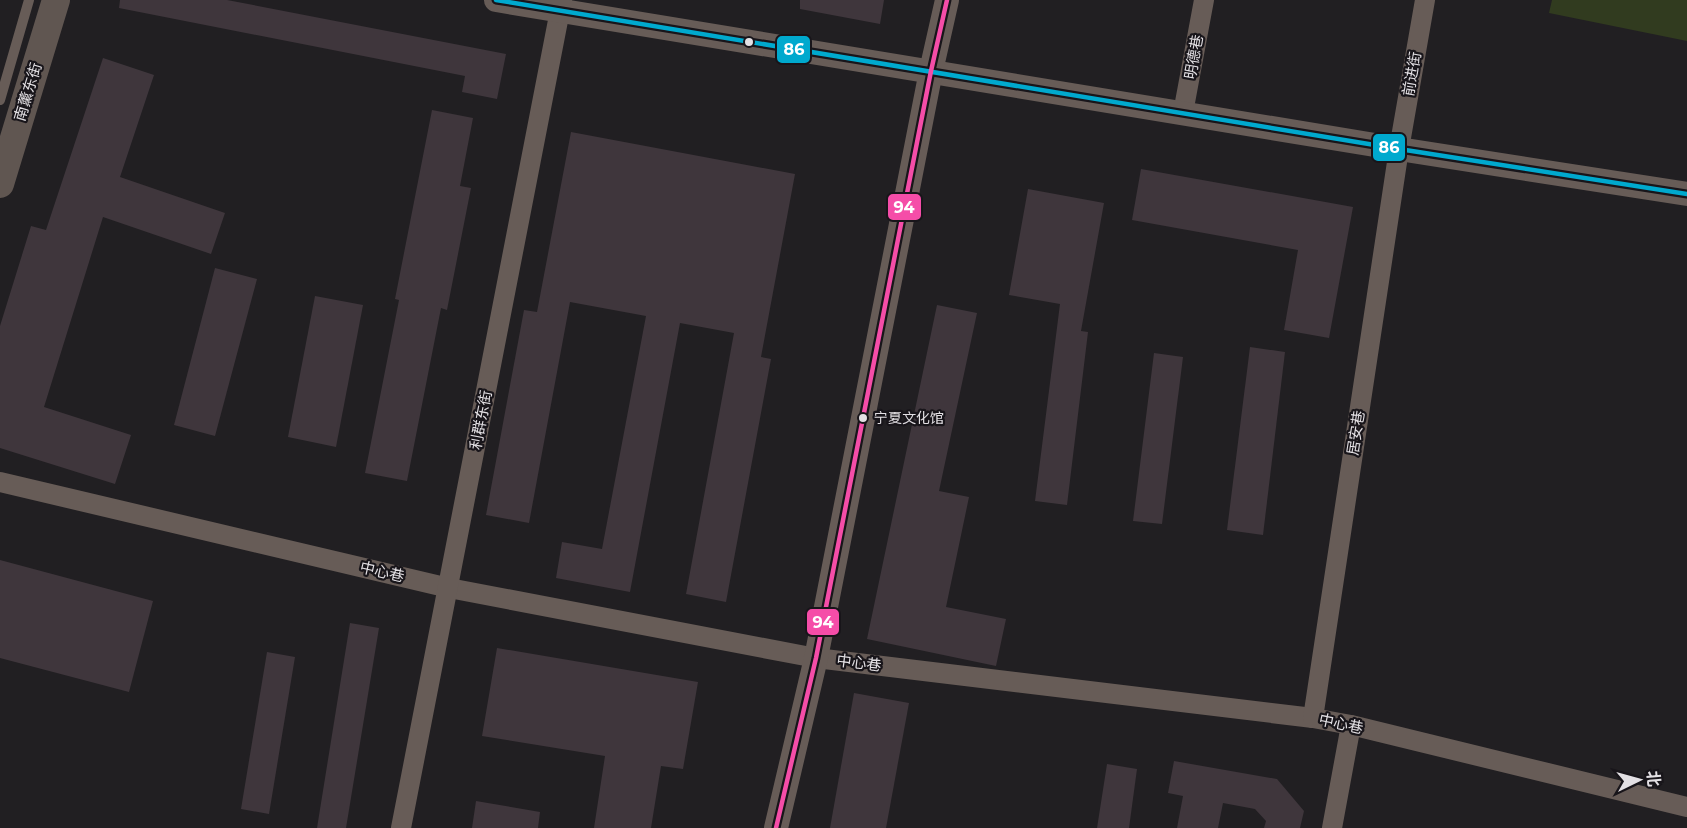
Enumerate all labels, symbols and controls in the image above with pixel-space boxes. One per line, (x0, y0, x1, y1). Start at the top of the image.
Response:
street label: 明德巷 (1180, 33, 1207, 81)
line badge: 86 (776, 35, 811, 64)
unlabelled marker (743, 36, 755, 48)
text: 86 (784, 40, 804, 59)
street label: 前进街 (1398, 50, 1425, 98)
street label: 南薰东街 (10, 60, 45, 123)
line badge: 86 (1372, 133, 1406, 162)
text: 86 (1379, 138, 1399, 157)
line badge: 94 (887, 193, 922, 221)
text: 94 (893, 198, 915, 217)
street label: 利群东街 (465, 389, 496, 451)
place label: 宁夏文化馆 (874, 409, 944, 427)
street label: 居安巷 (1343, 409, 1368, 457)
marker: 宁夏文化馆 (857, 412, 869, 424)
street label: 中心巷 (358, 557, 406, 586)
line badge: 94 (806, 608, 840, 636)
text: 94 (812, 613, 834, 632)
street label: 中心巷 (836, 650, 883, 675)
street label: 中心巷 (1317, 710, 1365, 737)
north arrow (1609, 750, 1669, 810)
text: 北 (1643, 770, 1664, 788)

